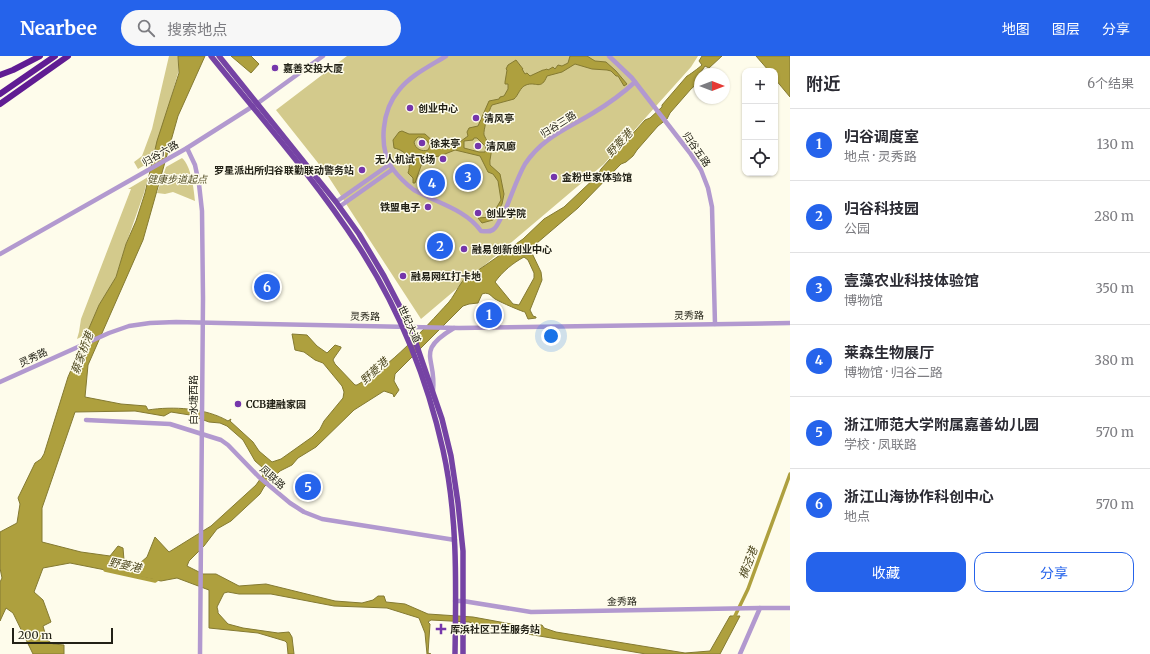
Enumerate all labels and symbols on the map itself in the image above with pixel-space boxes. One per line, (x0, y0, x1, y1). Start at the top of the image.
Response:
place label: 嘉善交投大厦 (283, 62, 343, 75)
marker: 嘉善交投大厦 (270, 63, 280, 73)
north arrow (694, 68, 730, 104)
place label: 创业中心 (418, 102, 458, 115)
marker: 创业中心 (405, 103, 415, 113)
street label: 归谷三路 (538, 108, 579, 141)
place label: 清风亭 (484, 112, 514, 125)
marker: 清风亭 (471, 113, 481, 123)
water label: 野菱港 (603, 125, 637, 160)
street label: 归谷五路 (680, 129, 713, 169)
place label: 徐来亭 (430, 137, 460, 150)
street label: 归谷六路 (140, 138, 181, 169)
marker: 徐来亭 (417, 138, 427, 148)
place label: 清风廊 (486, 140, 516, 153)
marker: 清风廊 (473, 141, 483, 151)
place label: 无人机试飞场 (375, 153, 435, 166)
marker: 无人机试飞场 (438, 154, 448, 164)
pin: 3 (455, 162, 481, 192)
place label: 罗星派出所归谷联勤联动警务站 (214, 164, 354, 177)
marker: 罗星派出所归谷联勤联动警务站 (357, 165, 367, 175)
pin: 4 (419, 168, 445, 198)
place label: 金粉世家体验馆 (561, 171, 632, 184)
marker: 金粉世家体验馆 (549, 172, 559, 182)
park label: 健康步道起点 (147, 173, 208, 186)
place label: 铁盟电子 (380, 201, 420, 214)
marker: 铁盟电子 (423, 202, 433, 212)
place label: 创业学院 (486, 207, 526, 220)
marker: 创业学院 (473, 208, 483, 218)
pin: 2 (427, 231, 453, 261)
place label: 融易创新创业中心 (472, 243, 552, 256)
marker: 融易创新创业中心 (459, 244, 469, 254)
place label: 融易网红打卡地 (411, 270, 481, 283)
marker: 融易网红打卡地 (398, 271, 408, 281)
pin: 6 (254, 272, 280, 302)
pin: 1 (476, 300, 502, 330)
street label: 世纪大道 (395, 303, 424, 345)
street label: 灵秀路 (674, 309, 704, 322)
street label: 灵秀路 (350, 310, 380, 323)
your location (541, 326, 561, 346)
water label: 蔡家桥港 (68, 328, 97, 376)
street label: 灵秀路 (17, 345, 50, 370)
water label: 野菱港 (357, 353, 392, 387)
street label: 白水塘西路 (187, 375, 200, 425)
place label: CCB建融家园 (246, 398, 306, 411)
marker: CCB建融家园 (233, 399, 243, 409)
street label: 凤联路 (257, 463, 288, 492)
pin: 5 (295, 472, 321, 502)
water label: 横泾港 (736, 543, 761, 581)
water label: 野菱港 (107, 555, 145, 576)
street label: 金秀路 (607, 595, 637, 608)
marker: 厍浜社区卫生服务站 (435, 623, 447, 635)
place label: 厍浜社区卫生服务站 (450, 623, 540, 636)
scale bar (12, 626, 113, 645)

